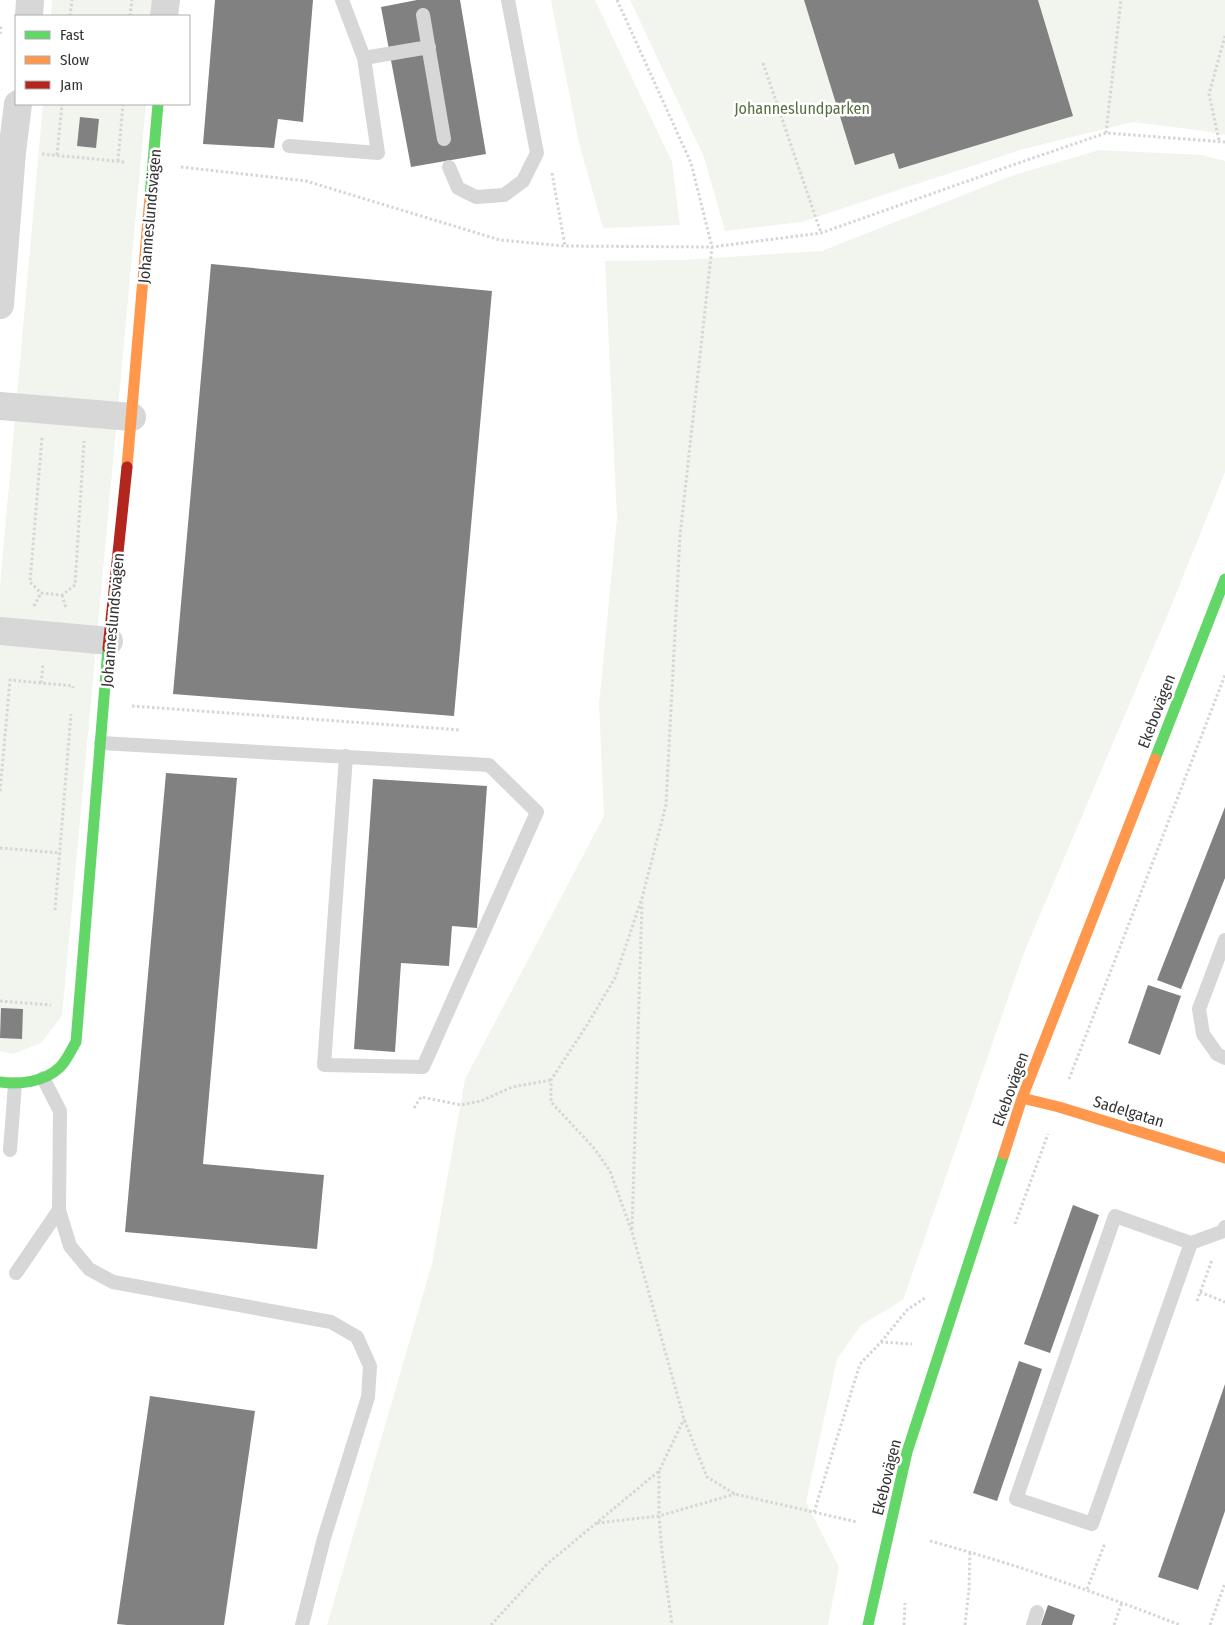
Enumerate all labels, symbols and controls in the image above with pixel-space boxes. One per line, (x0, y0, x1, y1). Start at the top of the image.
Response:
legend (15, 15, 190, 105)
text: Fast (60, 26, 84, 44)
text: Slow (60, 51, 89, 69)
text: Jam (60, 76, 83, 94)
park label: Johanneslundparken (734, 99, 870, 118)
street label: Johanneslundsvägen (134, 148, 165, 284)
street label: Johanneslundsvägen (97, 552, 128, 688)
street label: Ekebovägen (1134, 671, 1179, 751)
street label: Ekebovägen (988, 1049, 1033, 1129)
street label: Sadelgatan (1091, 1092, 1167, 1131)
street label: Ekebovägen (868, 1437, 905, 1517)

